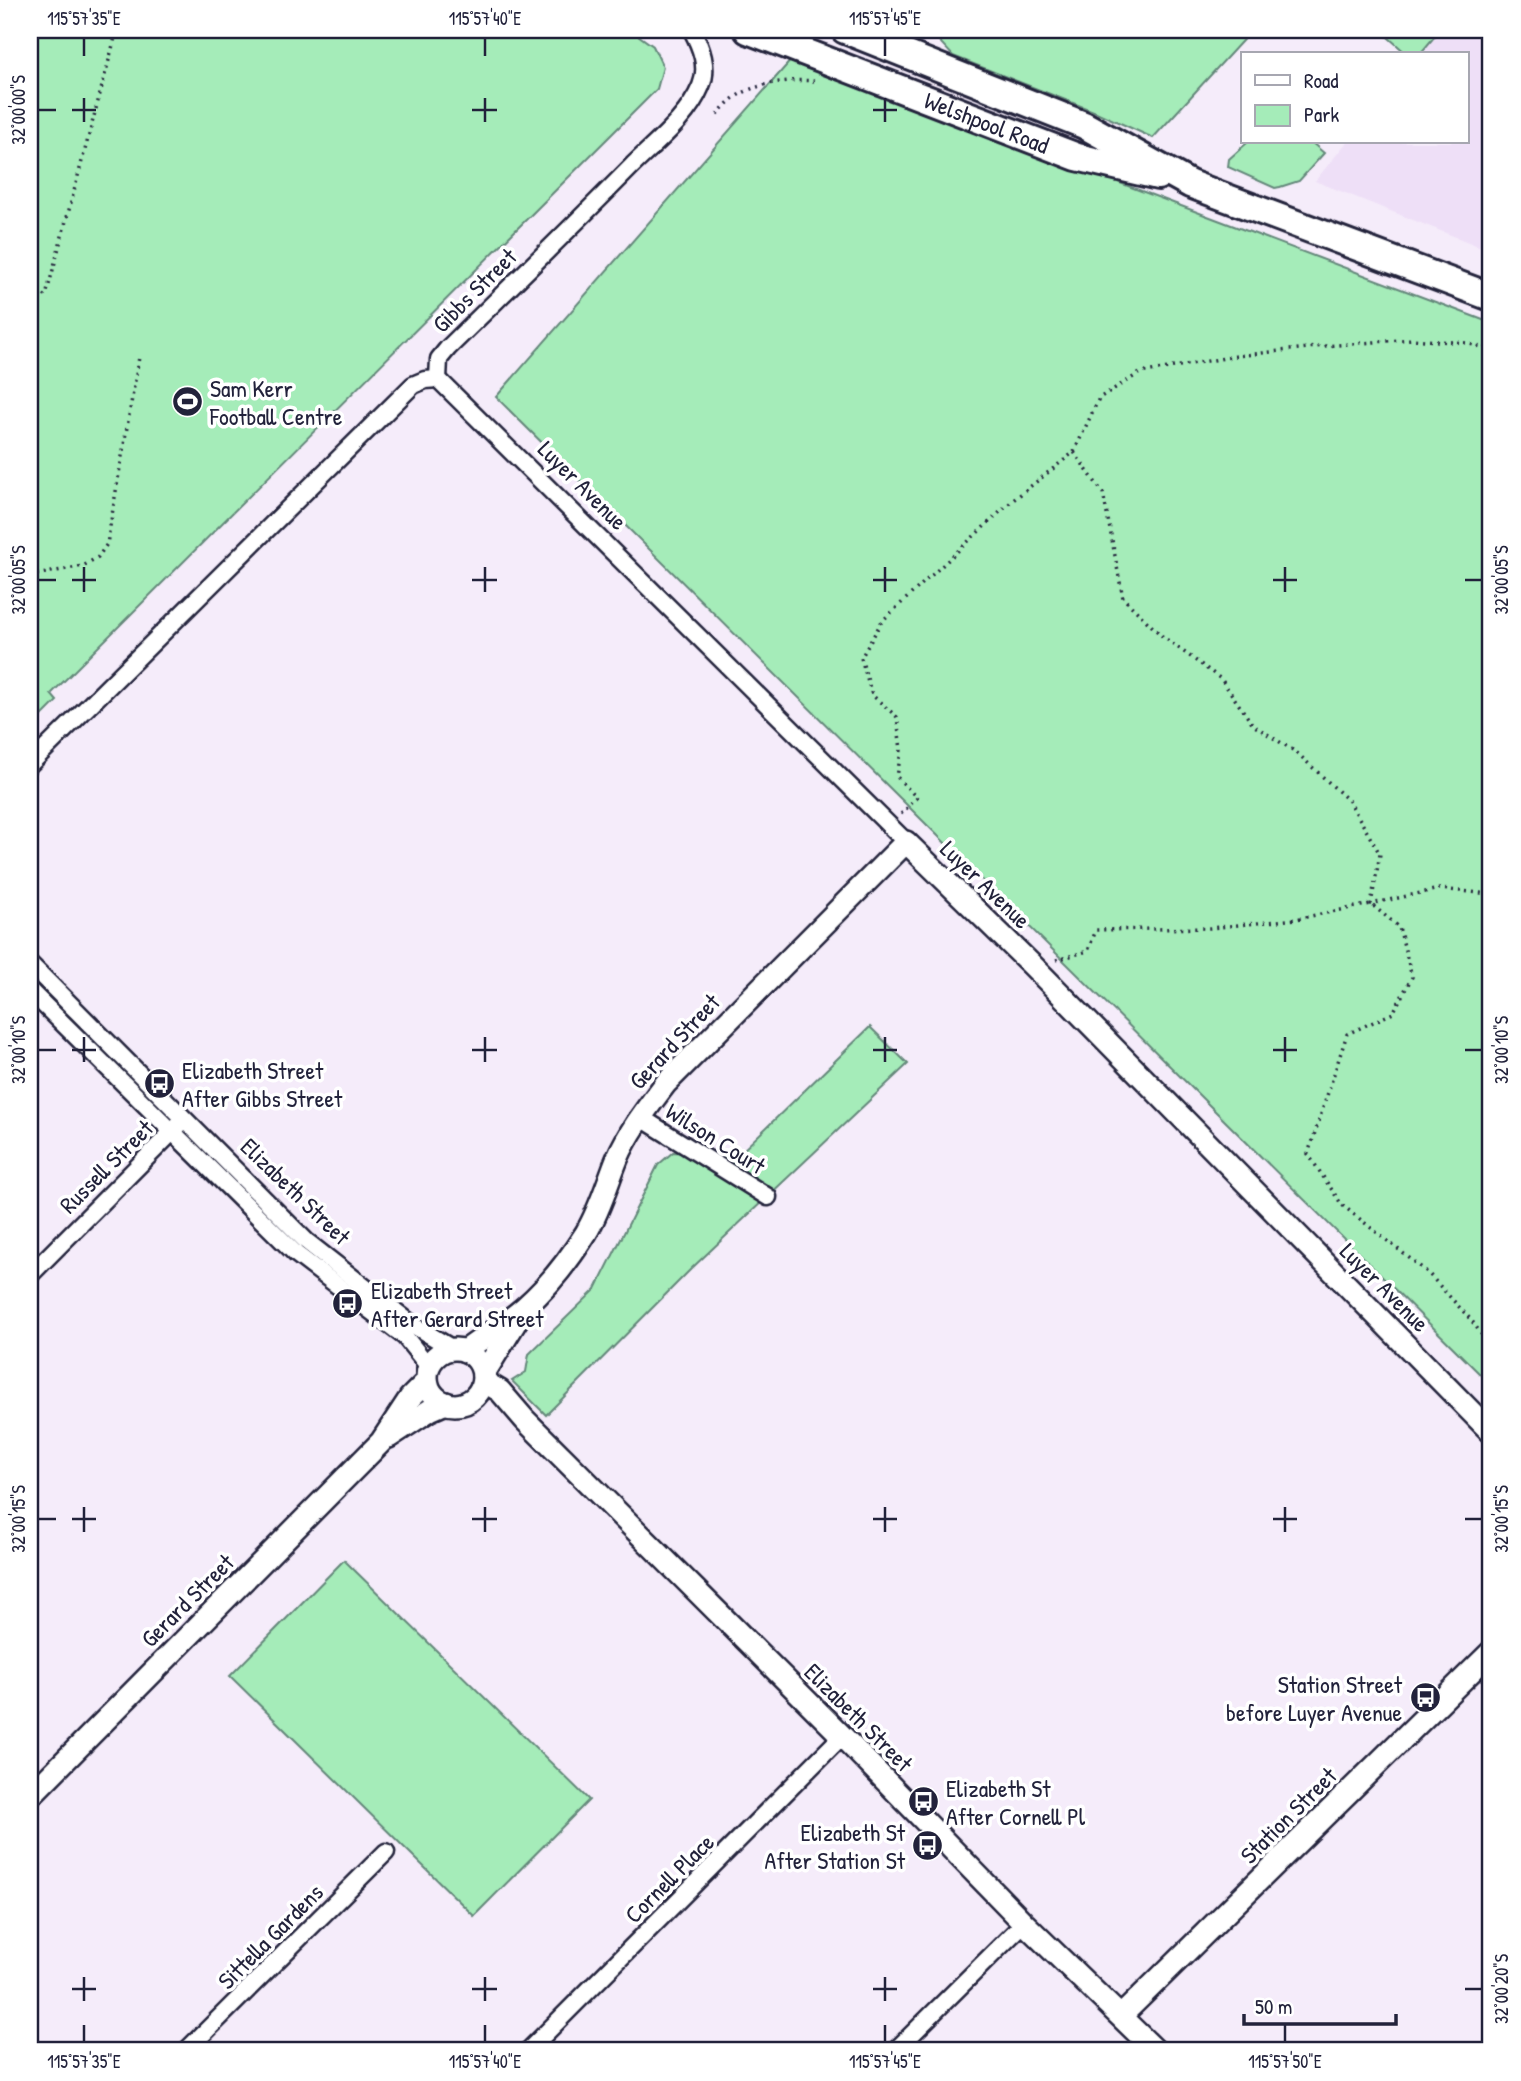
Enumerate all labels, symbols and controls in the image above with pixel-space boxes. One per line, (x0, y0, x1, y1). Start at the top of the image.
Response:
text: 115°57'35"E (47, 6, 121, 31)
text: 115°57'40"E (449, 6, 521, 31)
text: 115°57'45"E (849, 6, 921, 31)
legend (1241, 52, 1468, 144)
text: Road (1304, 66, 1338, 95)
text: 32°00'00"S (6, 75, 31, 145)
street label: Welshpool Road (920, 84, 1054, 161)
text: Park (1304, 100, 1339, 129)
street label: Gibbs Street (425, 240, 524, 339)
place label: Sam Kerr Football Centre (209, 372, 343, 432)
sports icon: Sam Kerr Football Centre (170, 385, 204, 419)
street label: Luyer Avenue (531, 433, 635, 537)
text: 32°00'05"S (6, 545, 31, 615)
text: 32°00'05"S (1489, 545, 1514, 615)
street label: Luyer Avenue (934, 833, 1038, 935)
street label: Gerard Street (621, 986, 727, 1096)
text: 32°00'10"S (6, 1016, 31, 1084)
text: 32°00'10"S (1489, 1016, 1514, 1084)
place label: Elizabeth Street After Gibbs Street (182, 1054, 343, 1114)
bus stop icon: Elizabeth Street After Gibbs Street (142, 1067, 176, 1101)
street label: Wilson Court (660, 1095, 772, 1182)
street label: Russell Street (52, 1112, 160, 1220)
street label: Elizabeth Street (234, 1130, 358, 1252)
street label: Luyer Avenue (1333, 1235, 1437, 1339)
place label: Elizabeth Street After Gerard Street (371, 1274, 544, 1334)
bus stop icon: Elizabeth Street After Gerard Street (331, 1287, 365, 1321)
text: 32°00'15"S (6, 1485, 31, 1553)
text: 32°00'15"S (1489, 1485, 1514, 1553)
street label: Gerard Street (133, 1546, 241, 1654)
street label: Elizabeth Street (798, 1656, 921, 1779)
place label: Station Street before Luyer Avenue (1226, 1668, 1403, 1728)
bus stop icon: Station Street before Luyer Avenue (1408, 1681, 1442, 1715)
street label: Station Street (1233, 1759, 1344, 1870)
place label: Elizabeth St After Cornell Pl (946, 1772, 1086, 1832)
bus stop icon: Elizabeth St After Cornell Pl (906, 1785, 940, 1819)
place label: Elizabeth St After Station St (764, 1816, 906, 1876)
street label: Cornell Place (617, 1826, 721, 1930)
bus stop icon: Elizabeth St After Station St (911, 1829, 945, 1863)
street label: Sittella Gardens (210, 1876, 330, 1996)
text: 32°00'20"S (1489, 1954, 1514, 2024)
scale bar (1244, 1983, 1397, 2027)
text: 50 m (1255, 1992, 1292, 2021)
text: 115°57'35"E (47, 2049, 121, 2074)
text: 115°57'40"E (449, 2049, 521, 2074)
text: 115°57'45"E (849, 2049, 921, 2074)
text: 115°57'50"E (1248, 2049, 1322, 2074)

